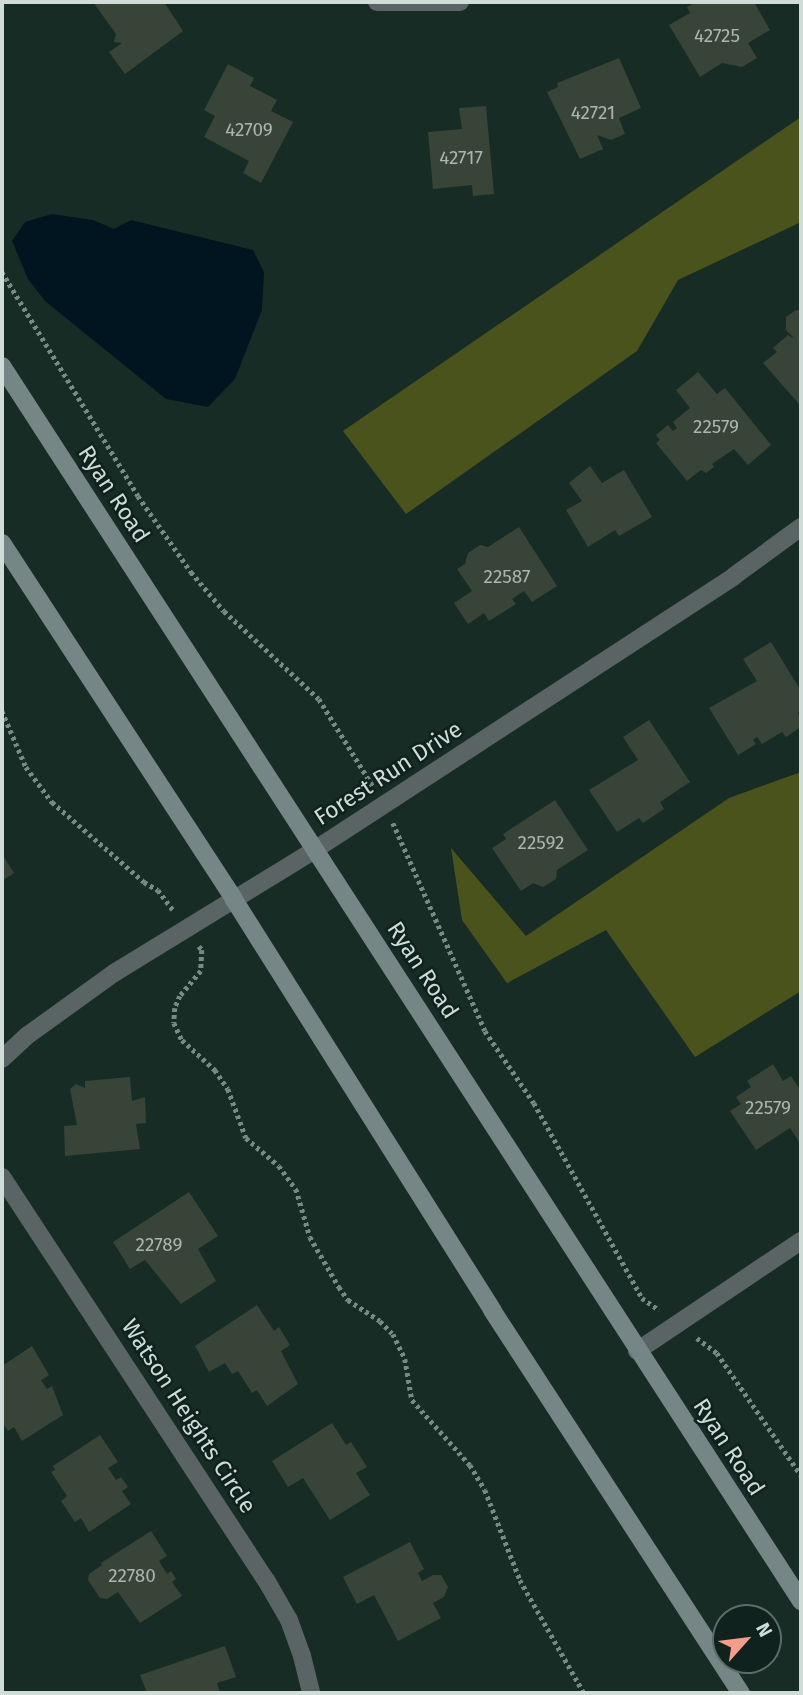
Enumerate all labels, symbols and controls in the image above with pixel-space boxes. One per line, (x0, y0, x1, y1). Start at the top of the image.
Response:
house number: 42725 (694, 25, 740, 47)
house number: 42721 (571, 102, 615, 124)
house number: 42709 (225, 119, 273, 141)
house number: 42717 (439, 147, 483, 169)
house number: 22579 (693, 416, 739, 438)
street label: Ryan Road (72, 440, 156, 548)
house number: 22587 (484, 566, 530, 588)
street label: Forest Run Drive (309, 715, 467, 831)
house number: 22592 (517, 832, 565, 854)
street label: Ryan Road (381, 916, 465, 1024)
house number: 22579 (745, 1097, 791, 1119)
house number: 22789 (136, 1234, 182, 1256)
street label: Watson Heights Circle (116, 1314, 262, 1518)
street label: Ryan Road (687, 1393, 771, 1501)
house number: 22780 (108, 1565, 156, 1587)
north arrow (712, 1604, 782, 1674)
text: N (751, 1619, 777, 1641)

